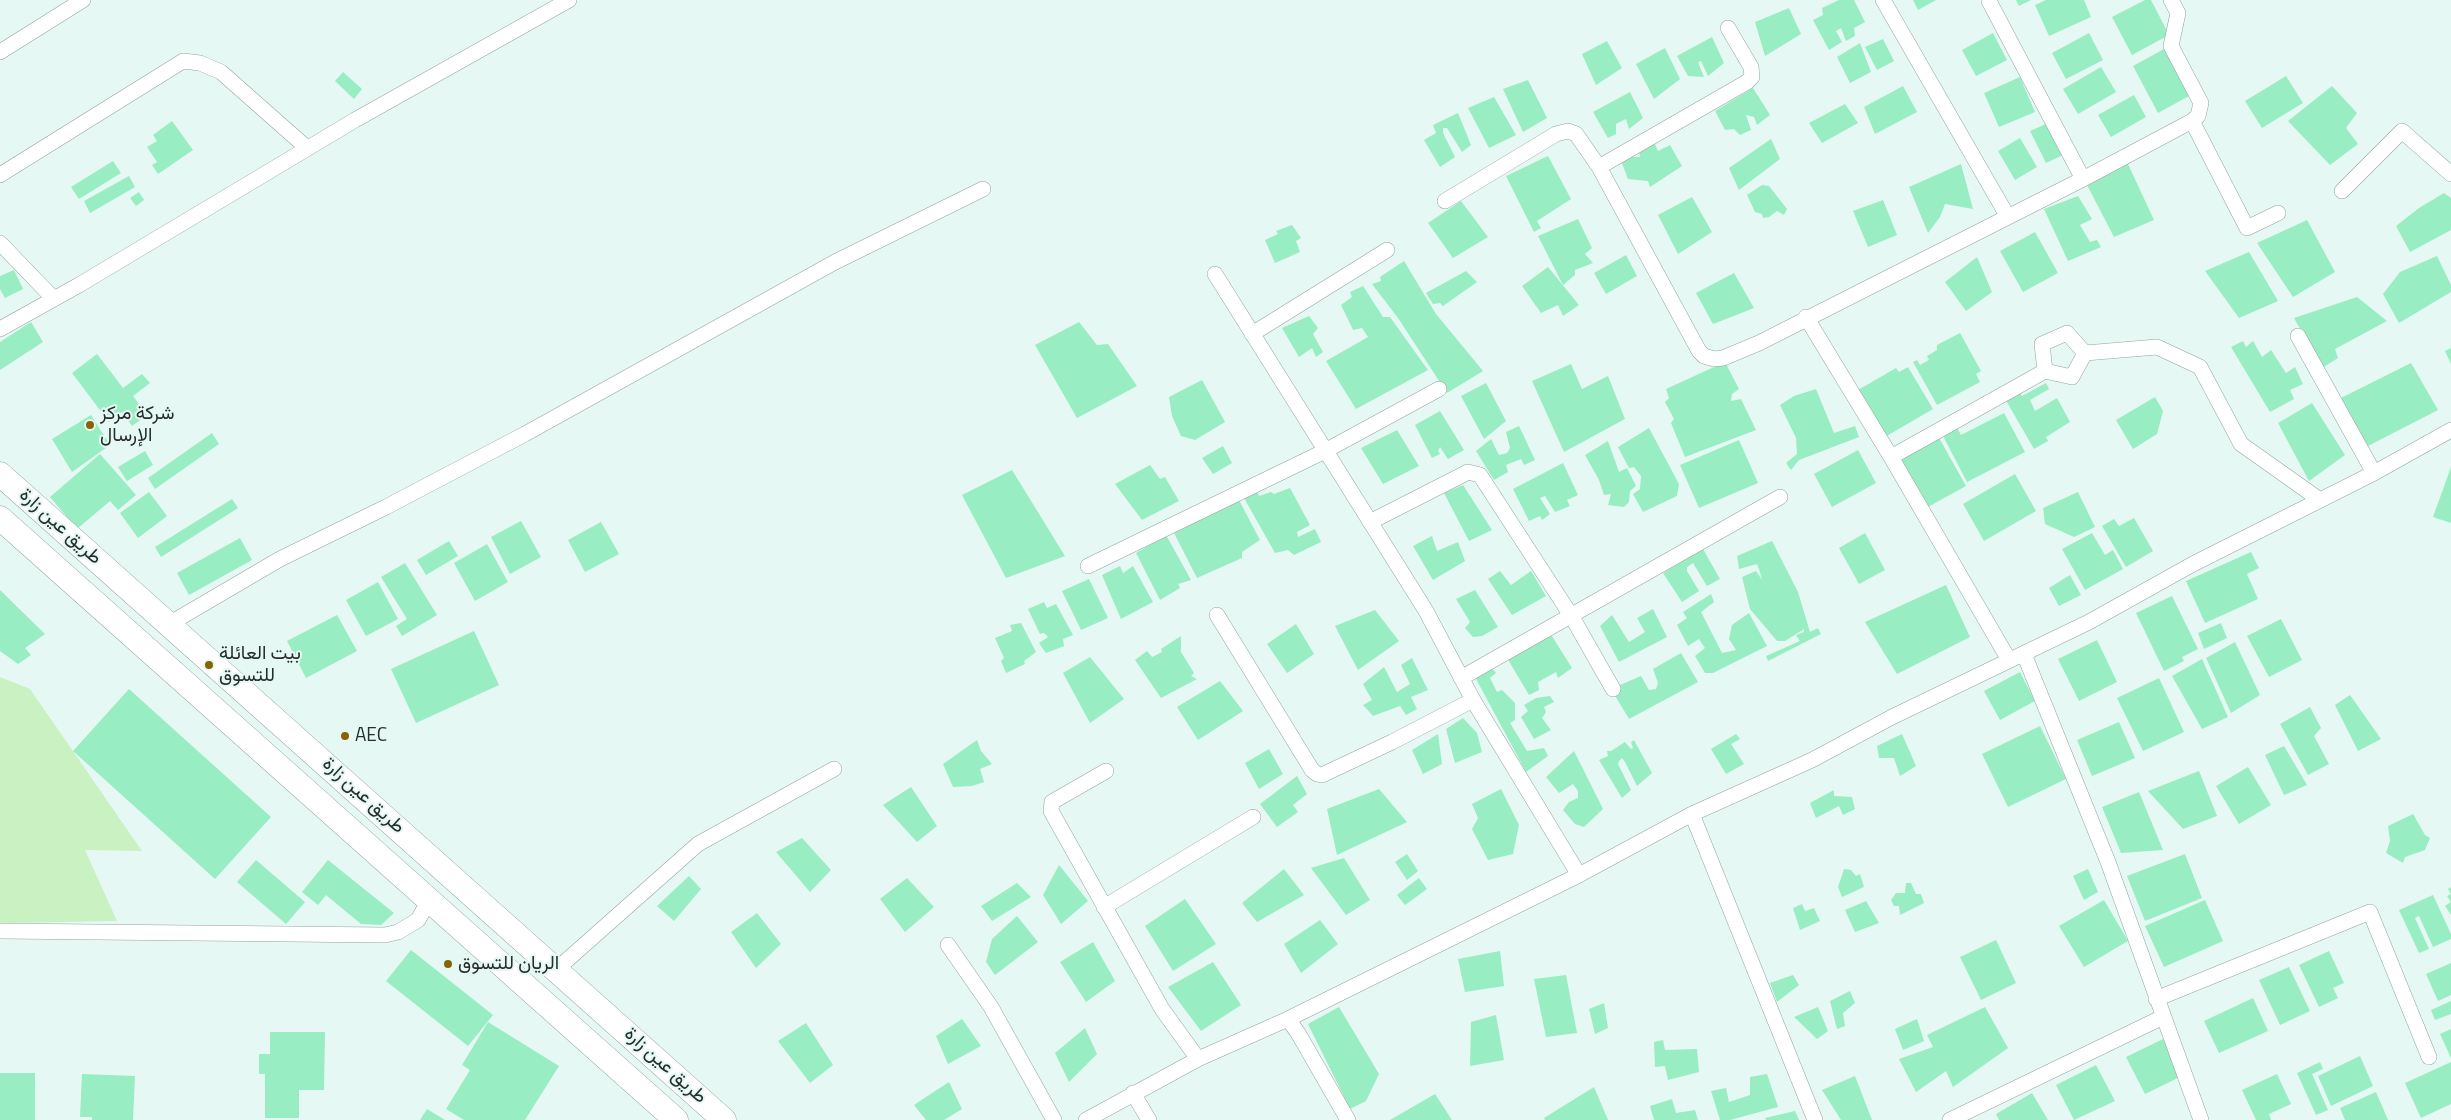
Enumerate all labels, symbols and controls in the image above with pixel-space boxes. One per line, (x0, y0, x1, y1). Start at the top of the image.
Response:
place label: شركة مركز الإرسال (100, 403, 175, 447)
marker: شركة مركز الإرسال (84, 419, 96, 431)
street label: طريق عين زارة (14, 484, 106, 570)
place label: بيت العائلة للتسوق (219, 643, 301, 687)
marker: بيت العائلة للتسوق (203, 659, 215, 671)
place label: AEC (355, 725, 387, 747)
marker: AEC (339, 730, 351, 742)
street label: طريق عين زارة (317, 753, 409, 839)
place label: الريان للتسوق (458, 953, 559, 975)
marker: الريان للتسوق (442, 958, 454, 970)
street label: طريق عين زارة (619, 1023, 711, 1109)

